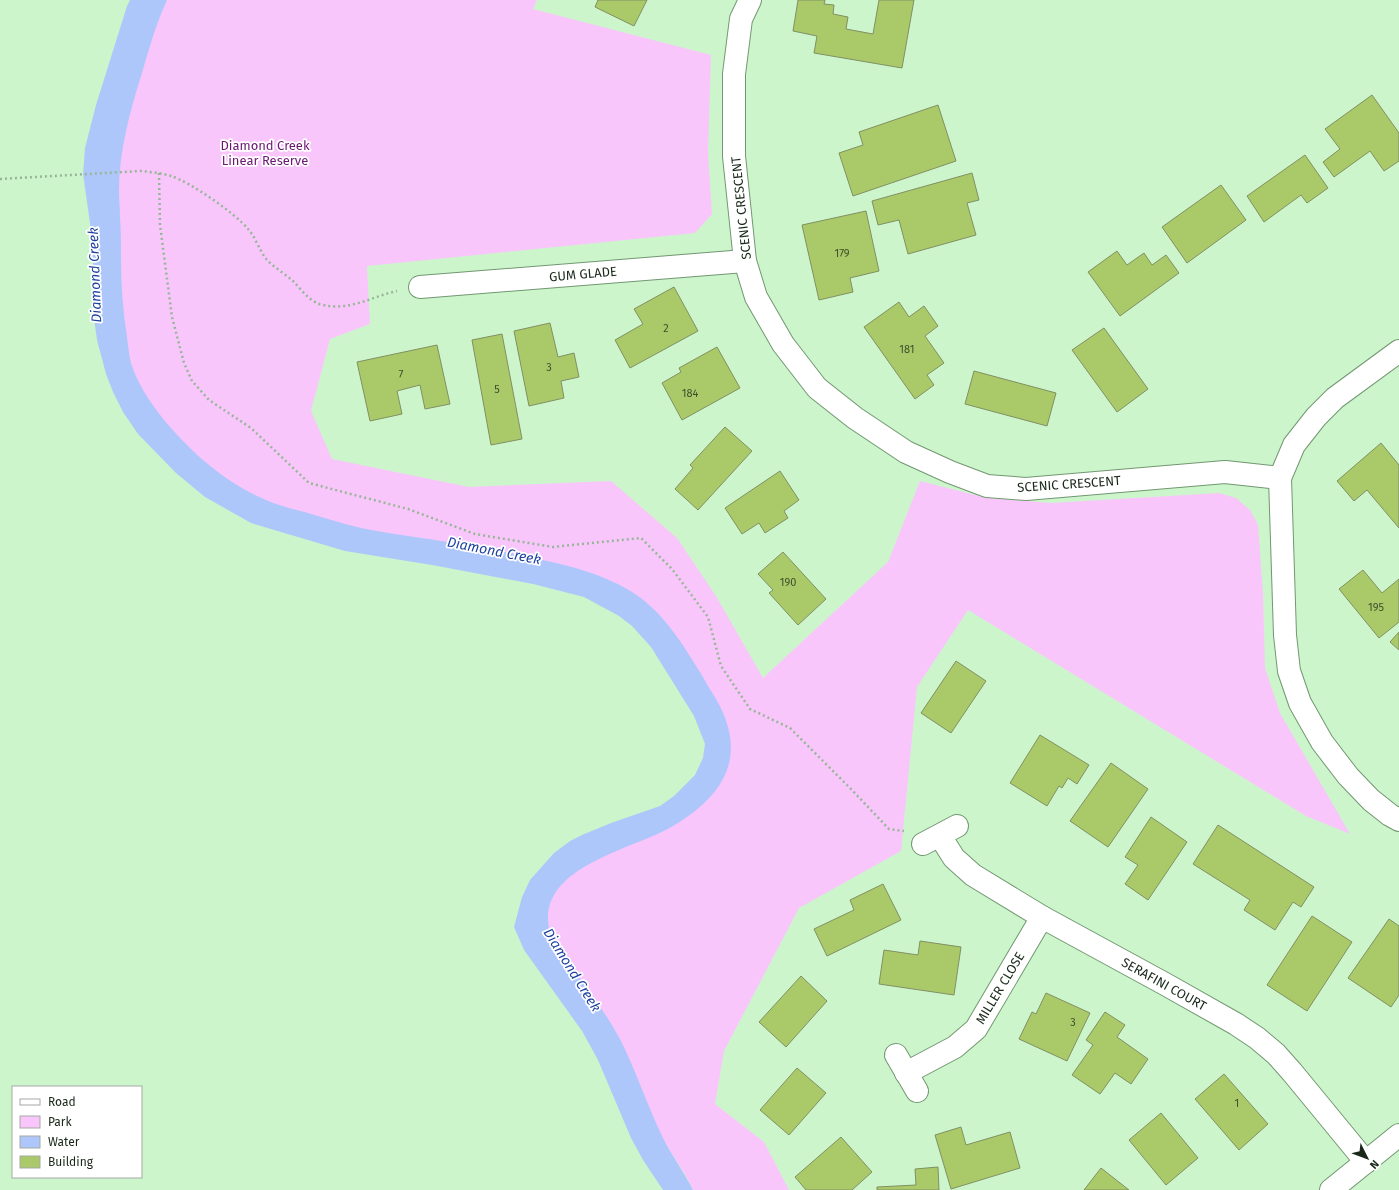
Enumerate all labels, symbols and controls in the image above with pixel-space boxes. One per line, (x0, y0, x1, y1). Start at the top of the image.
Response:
park label: Diamond Creek Linear Reserve (220, 138, 310, 168)
street label: SCENIC CRESCENT (728, 155, 754, 260)
water label: Diamond Creek (85, 227, 105, 323)
house number: 179 (834, 247, 850, 260)
street label: GUM GLADE (549, 264, 617, 284)
house number: 2 (663, 322, 669, 335)
house number: 181 (899, 343, 915, 356)
house number: 3 (546, 361, 552, 374)
house number: 7 (399, 368, 404, 381)
house number: 5 (494, 383, 500, 396)
house number: 184 (682, 387, 698, 400)
street label: SCENIC CRESCENT (1017, 473, 1121, 495)
water label: Diamond Creek (446, 534, 543, 569)
house number: 190 (780, 576, 796, 589)
house number: 195 (1368, 601, 1385, 614)
water label: Diamond Creek (540, 925, 605, 1015)
street label: MILLER CLOSE (973, 949, 1027, 1027)
street label: SERAFINI COURT (1119, 954, 1209, 1014)
house number: 3 (1070, 1016, 1076, 1029)
legend (12, 1086, 142, 1178)
text: Road (48, 1095, 76, 1109)
house number: 1 (1235, 1097, 1239, 1110)
text: Park (48, 1115, 72, 1129)
text: Water (48, 1135, 80, 1149)
north arrow (1347, 1138, 1387, 1178)
text: Building (48, 1155, 94, 1169)
text: N (1367, 1157, 1381, 1171)

